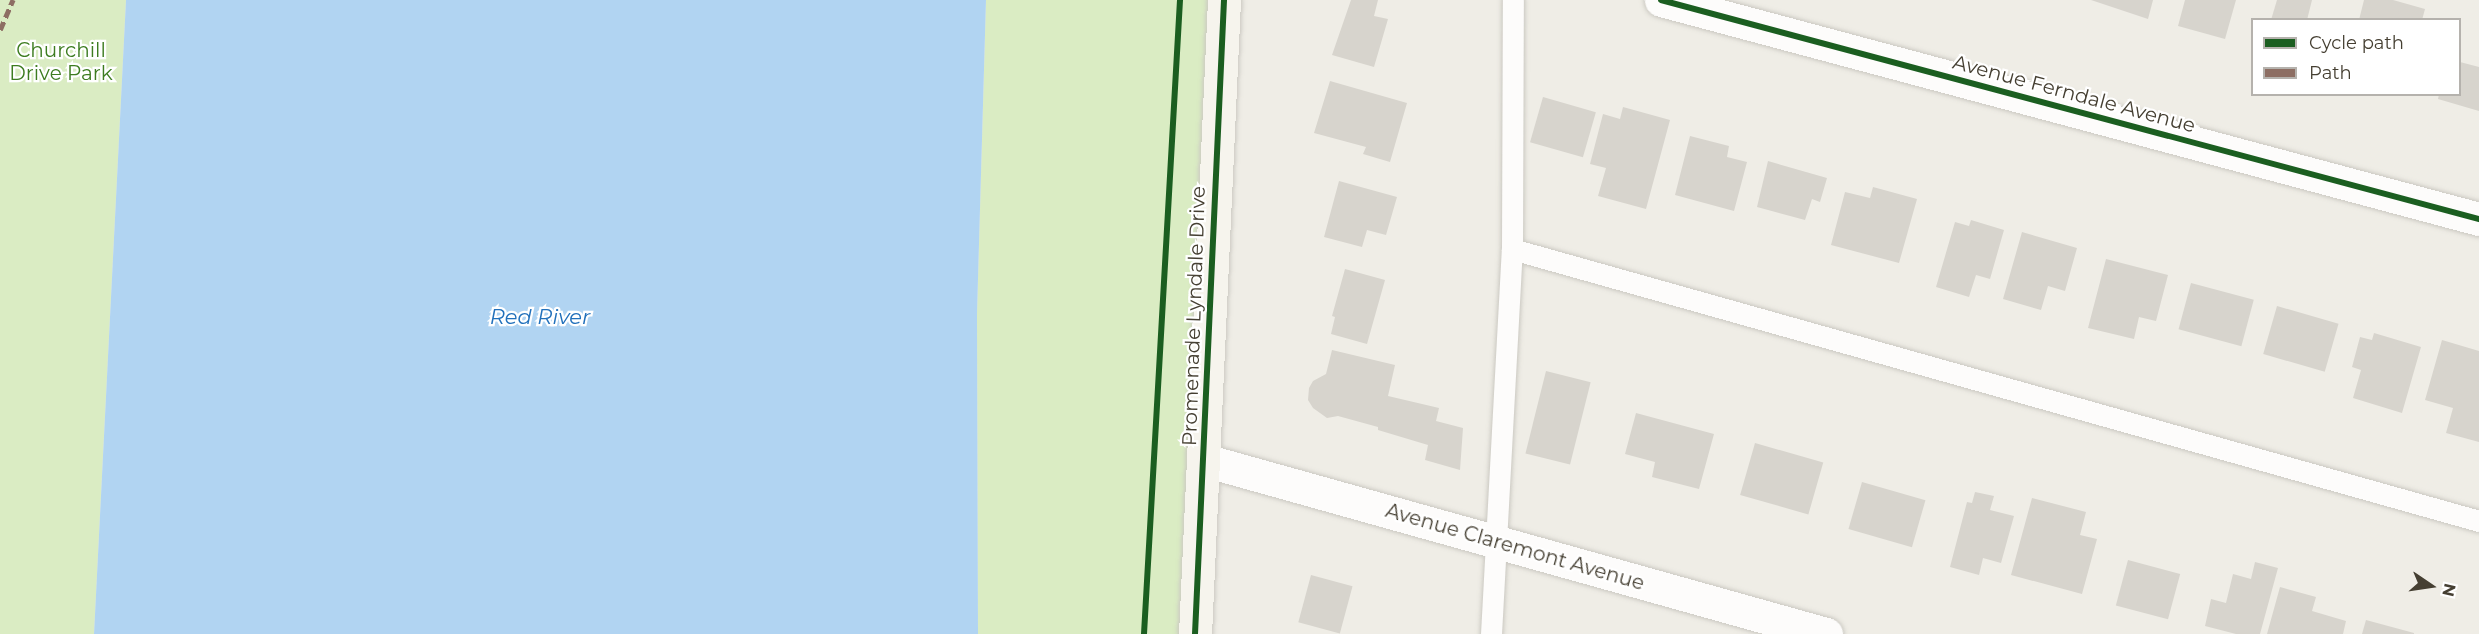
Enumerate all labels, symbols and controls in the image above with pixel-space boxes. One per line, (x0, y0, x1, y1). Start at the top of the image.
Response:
legend (2251, 18, 2461, 96)
text: Cycle path (2309, 32, 2404, 54)
park label: Churchill Drive Park (9, 39, 113, 86)
street label: Avenue Ferndale Avenue (1950, 50, 2198, 138)
text: Path (2309, 62, 2352, 84)
street label: Promenade Lyndale Drive (1177, 186, 1211, 446)
water label: Red River (490, 304, 590, 330)
street label: Avenue Claremont Avenue (1383, 499, 1647, 595)
north arrow (2401, 556, 2461, 616)
text: N (2438, 582, 2460, 599)

